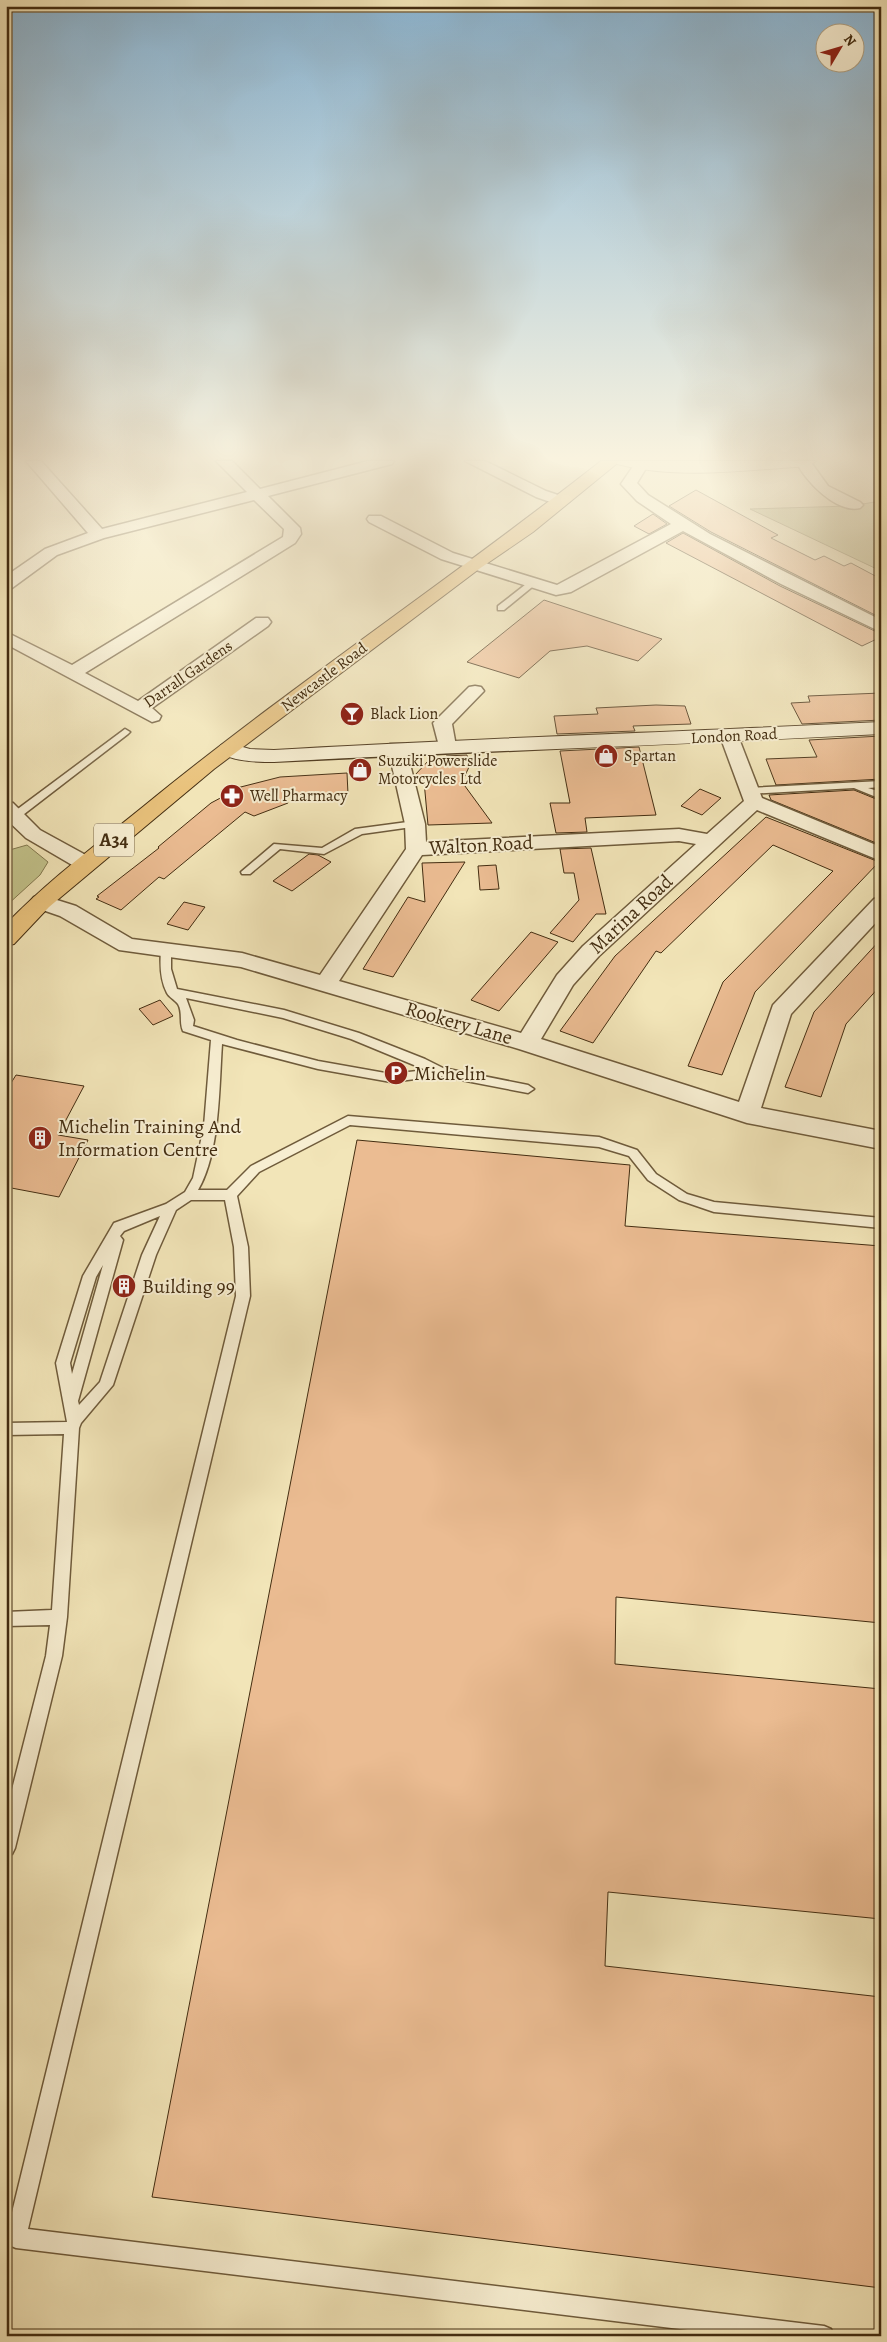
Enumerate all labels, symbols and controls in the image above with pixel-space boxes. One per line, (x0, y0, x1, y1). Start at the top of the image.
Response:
north arrow (814, 22, 864, 72)
text: N (839, 30, 860, 50)
street label: Darrall Gardens (139, 635, 237, 713)
street label: Newcastle Road (276, 637, 372, 717)
bar icon: Black Lion (339, 701, 365, 727)
place label: Black Lion (370, 703, 438, 725)
street label: London Road (690, 723, 778, 749)
shop icon: Spartan (593, 743, 619, 769)
place label: Spartan (624, 745, 676, 767)
place label: Suzuki Powerslide Motorcycles Ltd (378, 750, 498, 790)
shop icon: Suzuki Powerslide Motorcycles Ltd (347, 757, 373, 783)
pharmacy icon: Well Pharmacy (219, 783, 245, 809)
place label: Well Pharmacy (249, 785, 348, 807)
road number: A34 (94, 824, 134, 856)
street label: Walton Road (427, 829, 534, 861)
street label: Marina Road (583, 868, 679, 960)
street label: Rookery Lane (402, 995, 516, 1051)
parking icon: Michelin (383, 1060, 409, 1086)
place label: Michelin (414, 1060, 486, 1087)
place label: Michelin Training And Information Centre (58, 1113, 241, 1163)
building icon: Michelin Training And Information Centre (27, 1125, 53, 1151)
building icon: Building 99 (111, 1273, 137, 1299)
place label: Building 99 (142, 1273, 235, 1300)

